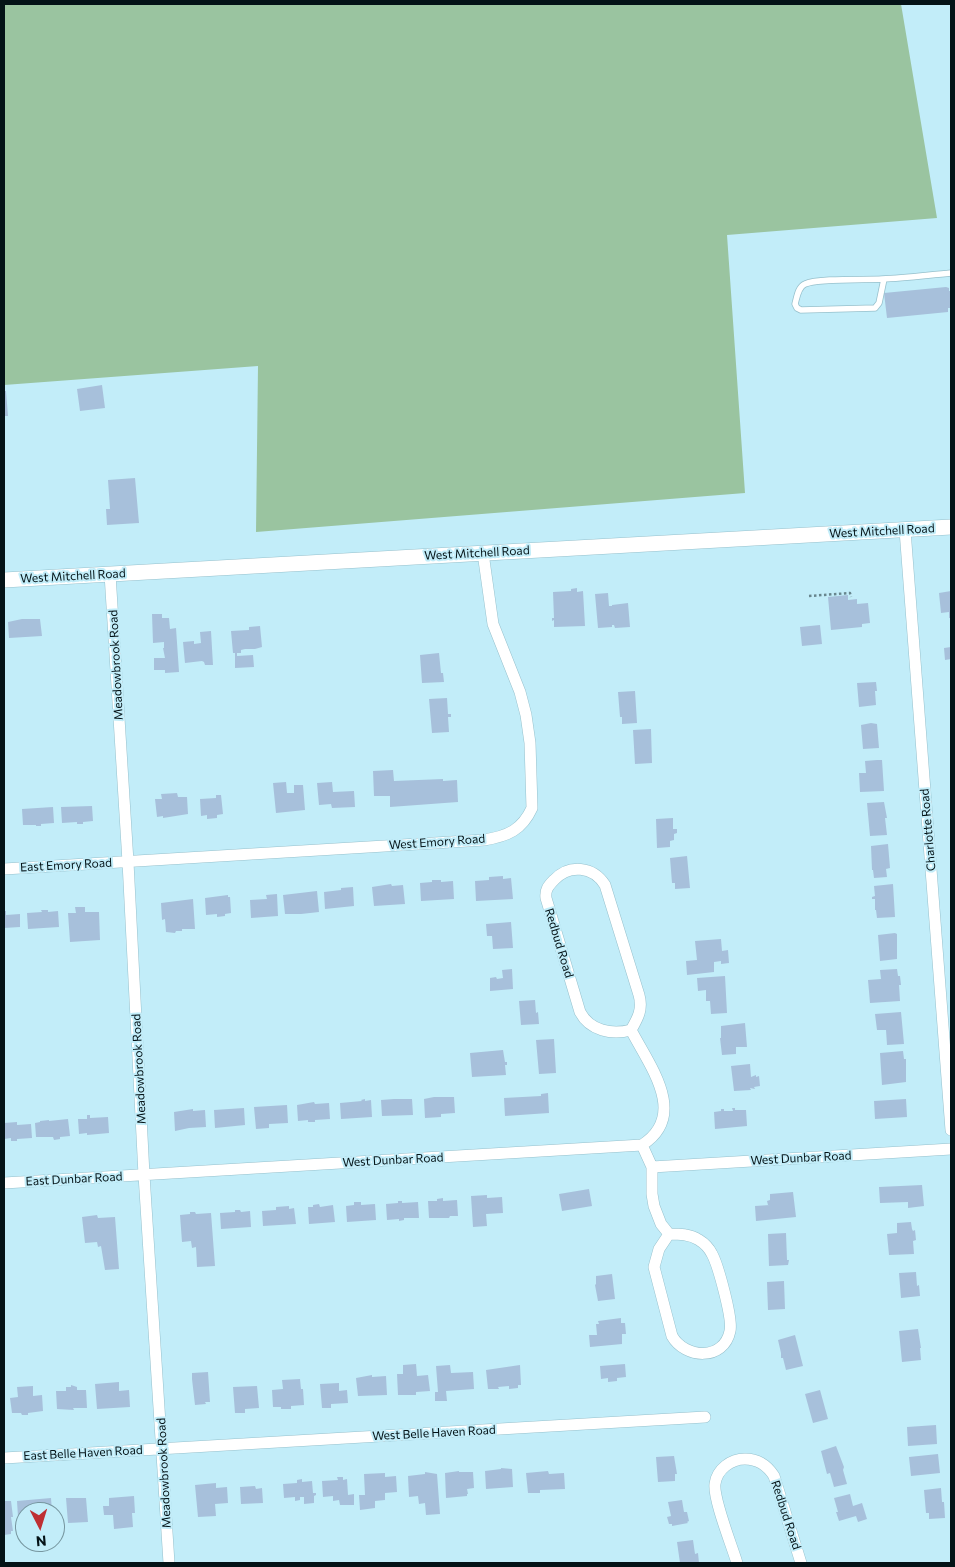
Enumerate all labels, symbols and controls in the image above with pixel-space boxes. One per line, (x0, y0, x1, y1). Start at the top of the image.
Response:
street label: West Mitchell Road (829, 521, 935, 541)
street label: West Mitchell Road (424, 543, 530, 563)
street label: West Mitchell Road (20, 566, 126, 586)
street label: Meadowbrook Road (106, 609, 126, 721)
street label: Charlotte Road (917, 788, 939, 872)
street label: West Emory Road (388, 831, 486, 853)
street label: East Emory Road (20, 855, 112, 875)
street label: Redbud Road (542, 906, 576, 980)
street label: Meadowbrook Road (129, 1013, 149, 1125)
street label: West Dunbar Road (750, 1148, 852, 1168)
street label: West Dunbar Road (342, 1150, 444, 1170)
street label: East Dunbar Road (25, 1169, 123, 1189)
street label: Meadowbrook Road (154, 1417, 174, 1529)
street label: West Belle Haven Road (372, 1423, 496, 1443)
street label: East Belle Haven Road (23, 1443, 143, 1463)
street label: Redbud Road (768, 1479, 804, 1551)
north arrow (15, 1502, 65, 1552)
text: N (35, 1533, 47, 1550)

